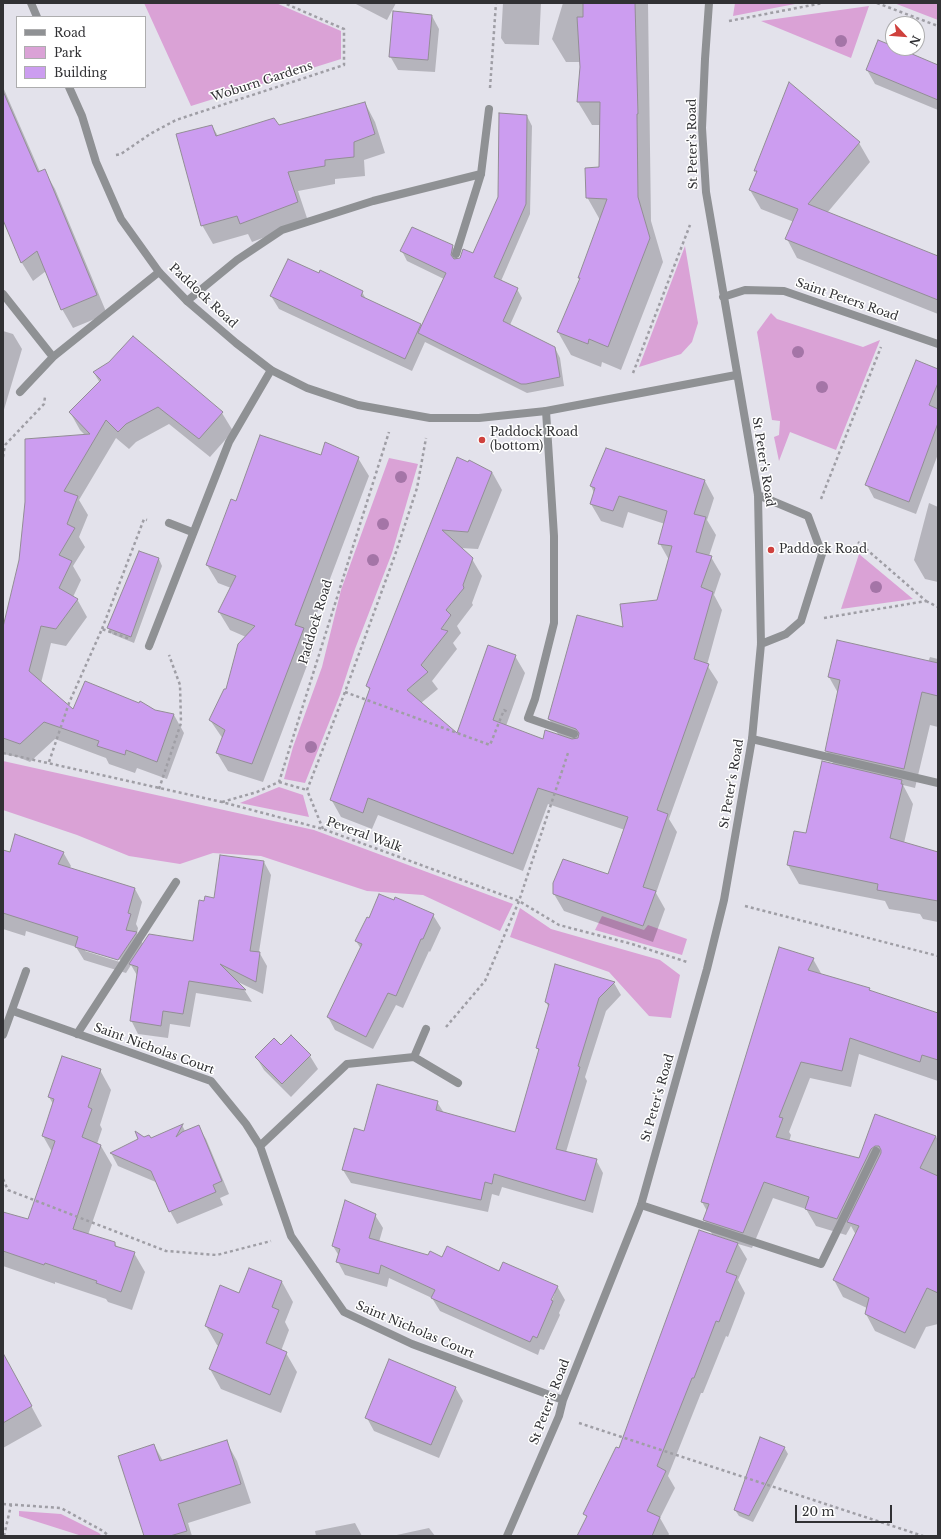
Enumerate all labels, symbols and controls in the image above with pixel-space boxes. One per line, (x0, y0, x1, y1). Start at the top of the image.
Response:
legend (16, 16, 146, 88)
north arrow (885, 16, 925, 56)
text: Road (54, 25, 86, 40)
text: N (906, 33, 923, 49)
text: Park (54, 45, 82, 60)
street label: Woburn Gardens (210, 59, 314, 105)
text: Building (54, 65, 107, 80)
street label: St Peter's Road (685, 98, 701, 190)
street label: Paddock Road (166, 261, 240, 331)
street label: Saint Peters Road (794, 276, 900, 324)
street label: St Peter's Road (749, 416, 777, 508)
place label: Paddock Road (bottom) (490, 426, 578, 454)
marker: Paddock Road (bottom) (477, 435, 487, 445)
place label: Paddock Road (779, 543, 867, 557)
marker: Paddock Road (766, 545, 776, 555)
street label: Paddock Road (296, 578, 336, 666)
street label: St Peter's Road (717, 738, 747, 830)
street label: Peveral Walk (324, 815, 404, 855)
street label: Saint Nicholas Court (92, 1020, 216, 1078)
street label: St Peter's Road (639, 1052, 677, 1144)
street label: Saint Nicholas Court (354, 1299, 476, 1361)
street label: St Peter's Road (527, 1357, 573, 1447)
scale bar (797, 1497, 894, 1523)
text: 20 m (802, 1504, 834, 1519)

